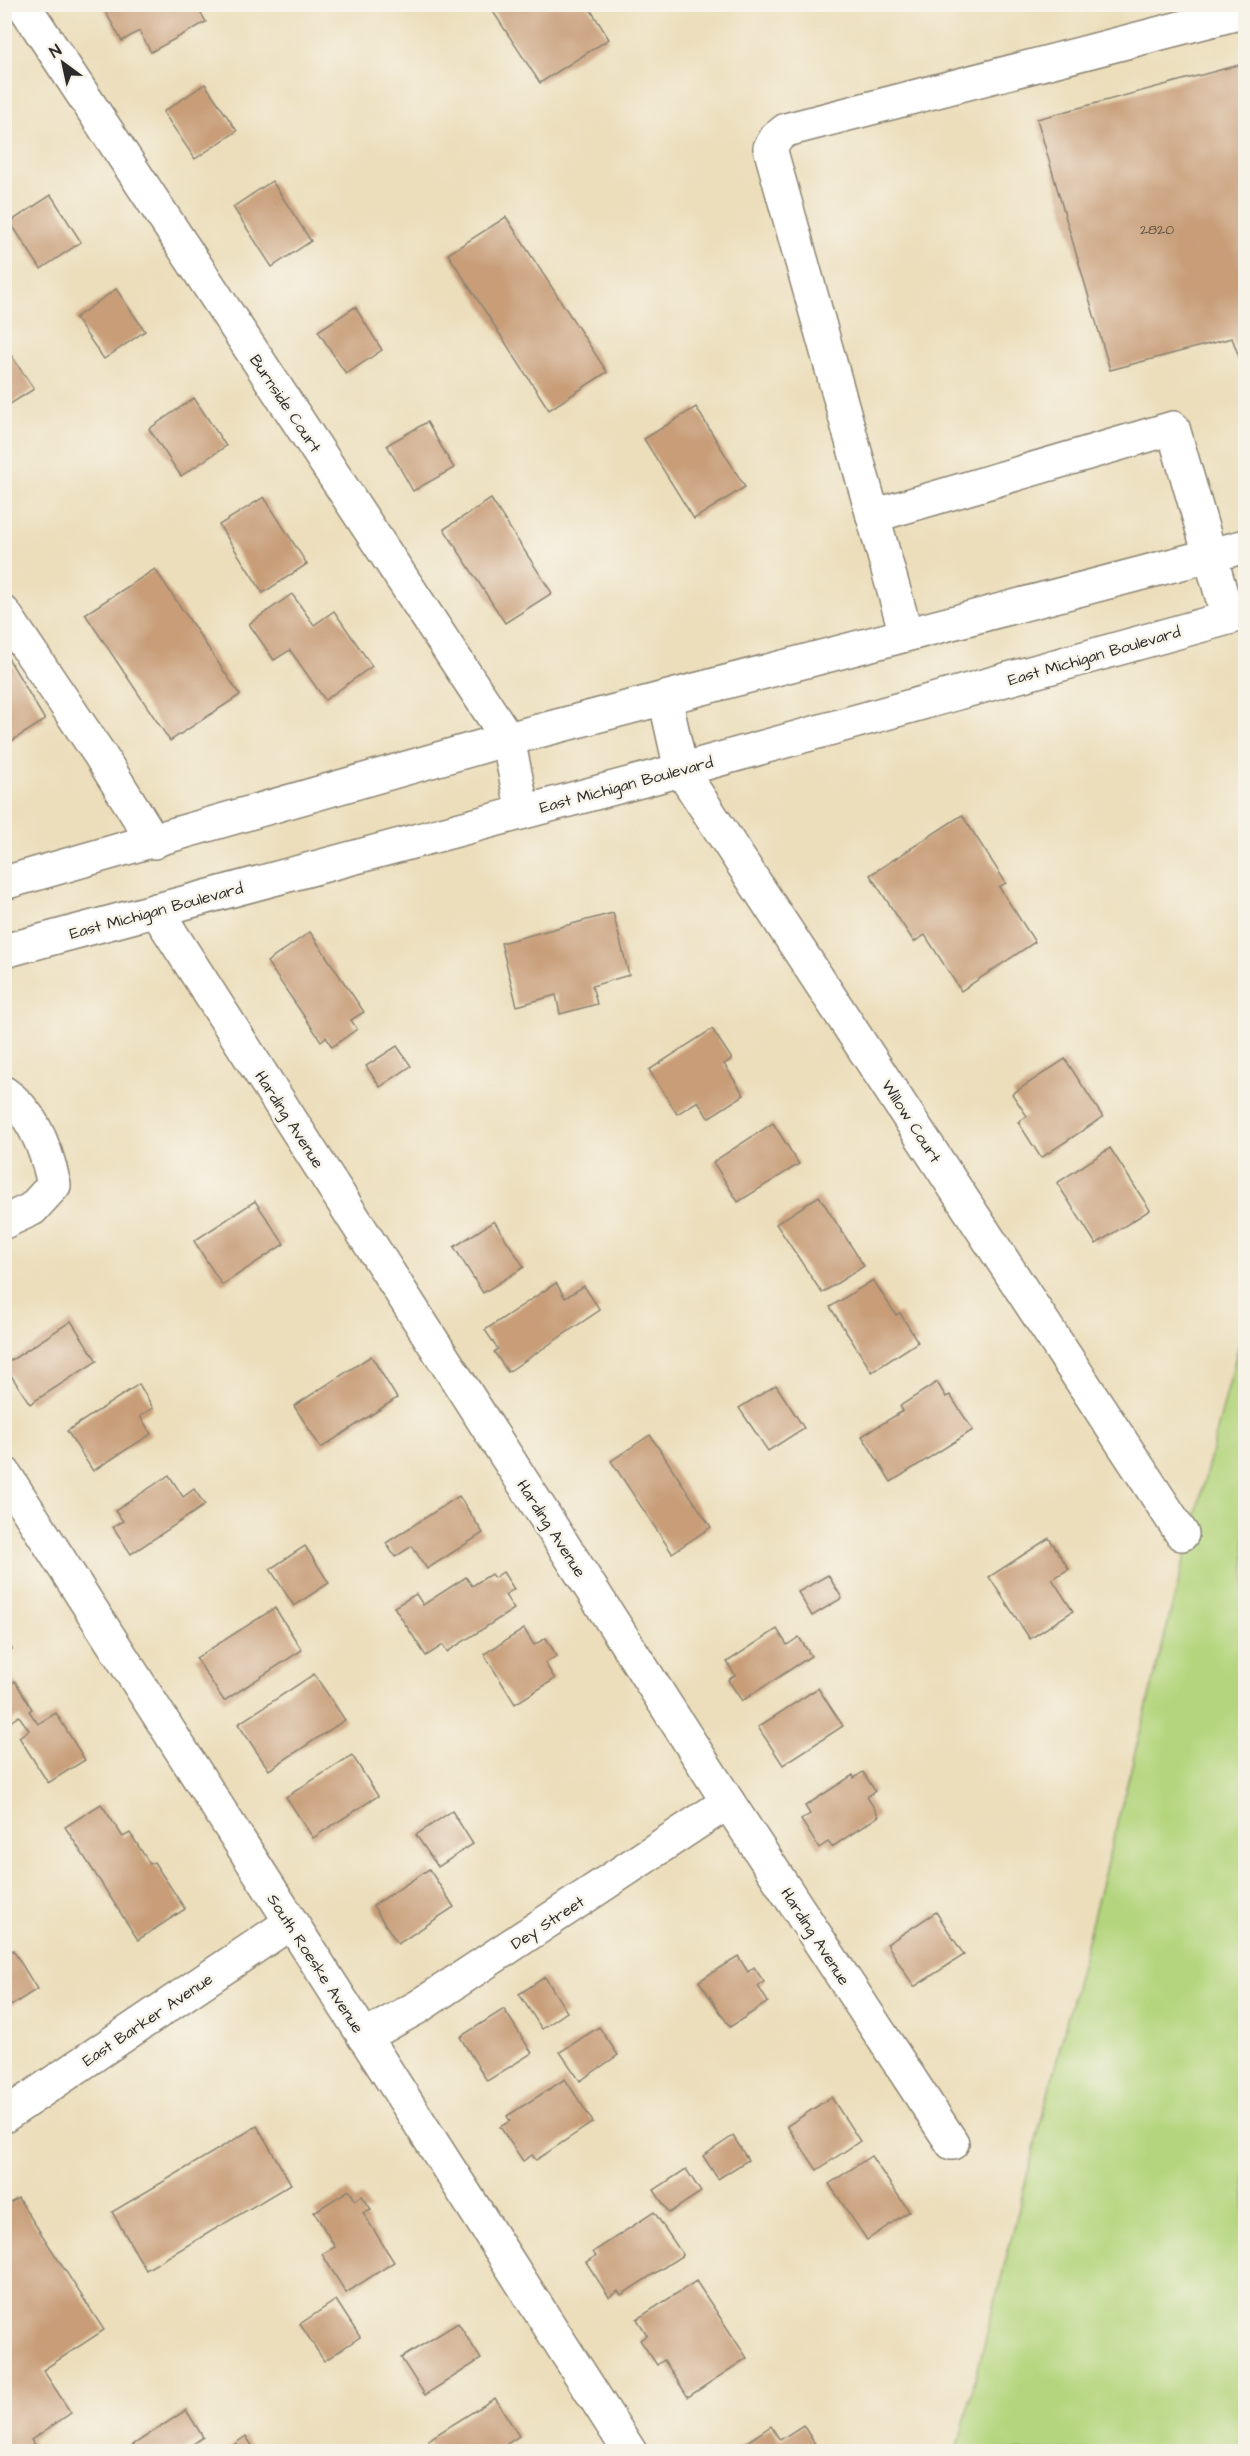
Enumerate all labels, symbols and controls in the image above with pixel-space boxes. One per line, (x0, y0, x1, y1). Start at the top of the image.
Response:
north arrow (33, 33, 93, 93)
text: N (45, 39, 66, 63)
house number: 2820 (1140, 220, 1174, 240)
street label: Burnside Court (244, 350, 326, 457)
street label: East Michigan Boulevard (1005, 621, 1183, 692)
street label: East Michigan Boulevard (537, 751, 716, 820)
street label: East Michigan Boulevard (67, 877, 246, 946)
street label: Harding Avenue (249, 1067, 329, 1173)
street label: Willow Court (876, 1076, 946, 1168)
street label: Harding Avenue (511, 1476, 591, 1582)
street label: Harding Avenue (775, 1884, 855, 1990)
street label: South Roeske Avenue (262, 1890, 369, 2038)
street label: Dey Street (507, 1891, 590, 1956)
street label: East Barker Avenue (78, 1968, 217, 2072)

